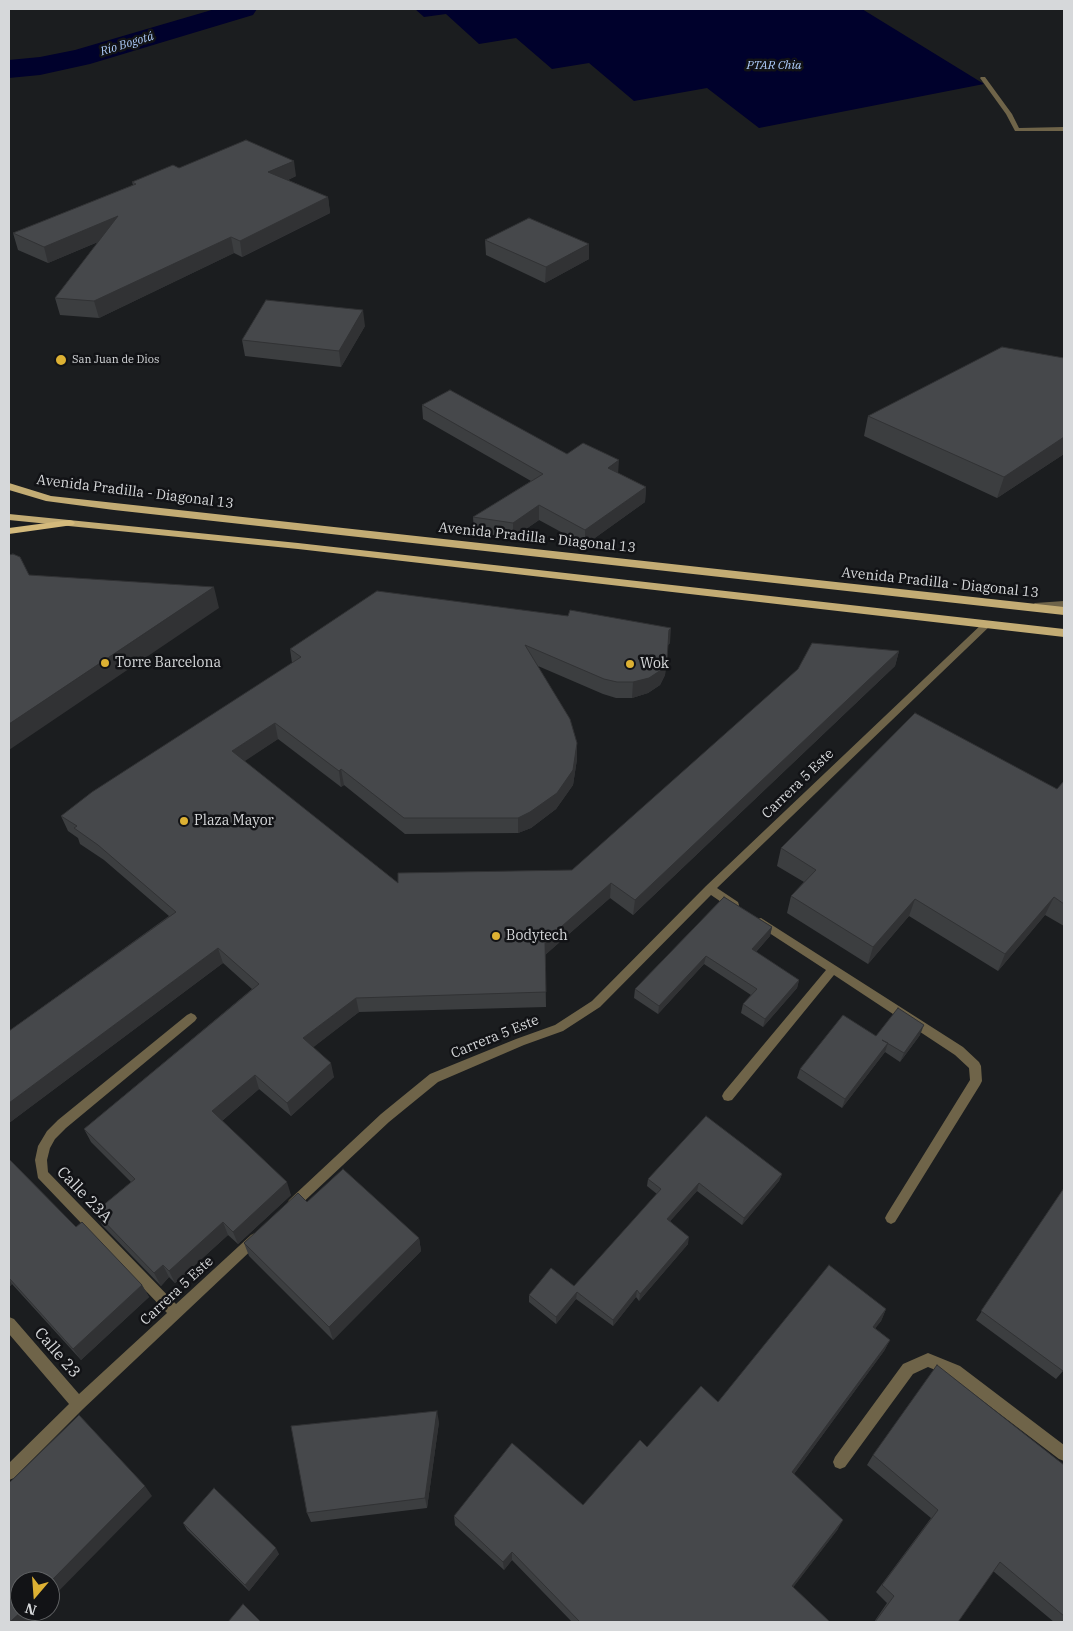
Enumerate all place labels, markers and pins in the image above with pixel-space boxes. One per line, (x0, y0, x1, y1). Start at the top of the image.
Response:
marker: San Juan de Dios (54, 353, 68, 367)
place label: San Juan de Dios (72, 353, 159, 367)
place label: Torre Barcelona (115, 655, 221, 671)
place label: Wok (640, 656, 669, 672)
marker: Torre Barcelona (99, 657, 111, 669)
marker: Wok (624, 658, 636, 670)
place label: Plaza Mayor (194, 813, 274, 829)
marker: Plaza Mayor (178, 815, 190, 827)
place label: Bodytech (506, 928, 568, 944)
marker: Bodytech (490, 930, 502, 942)

